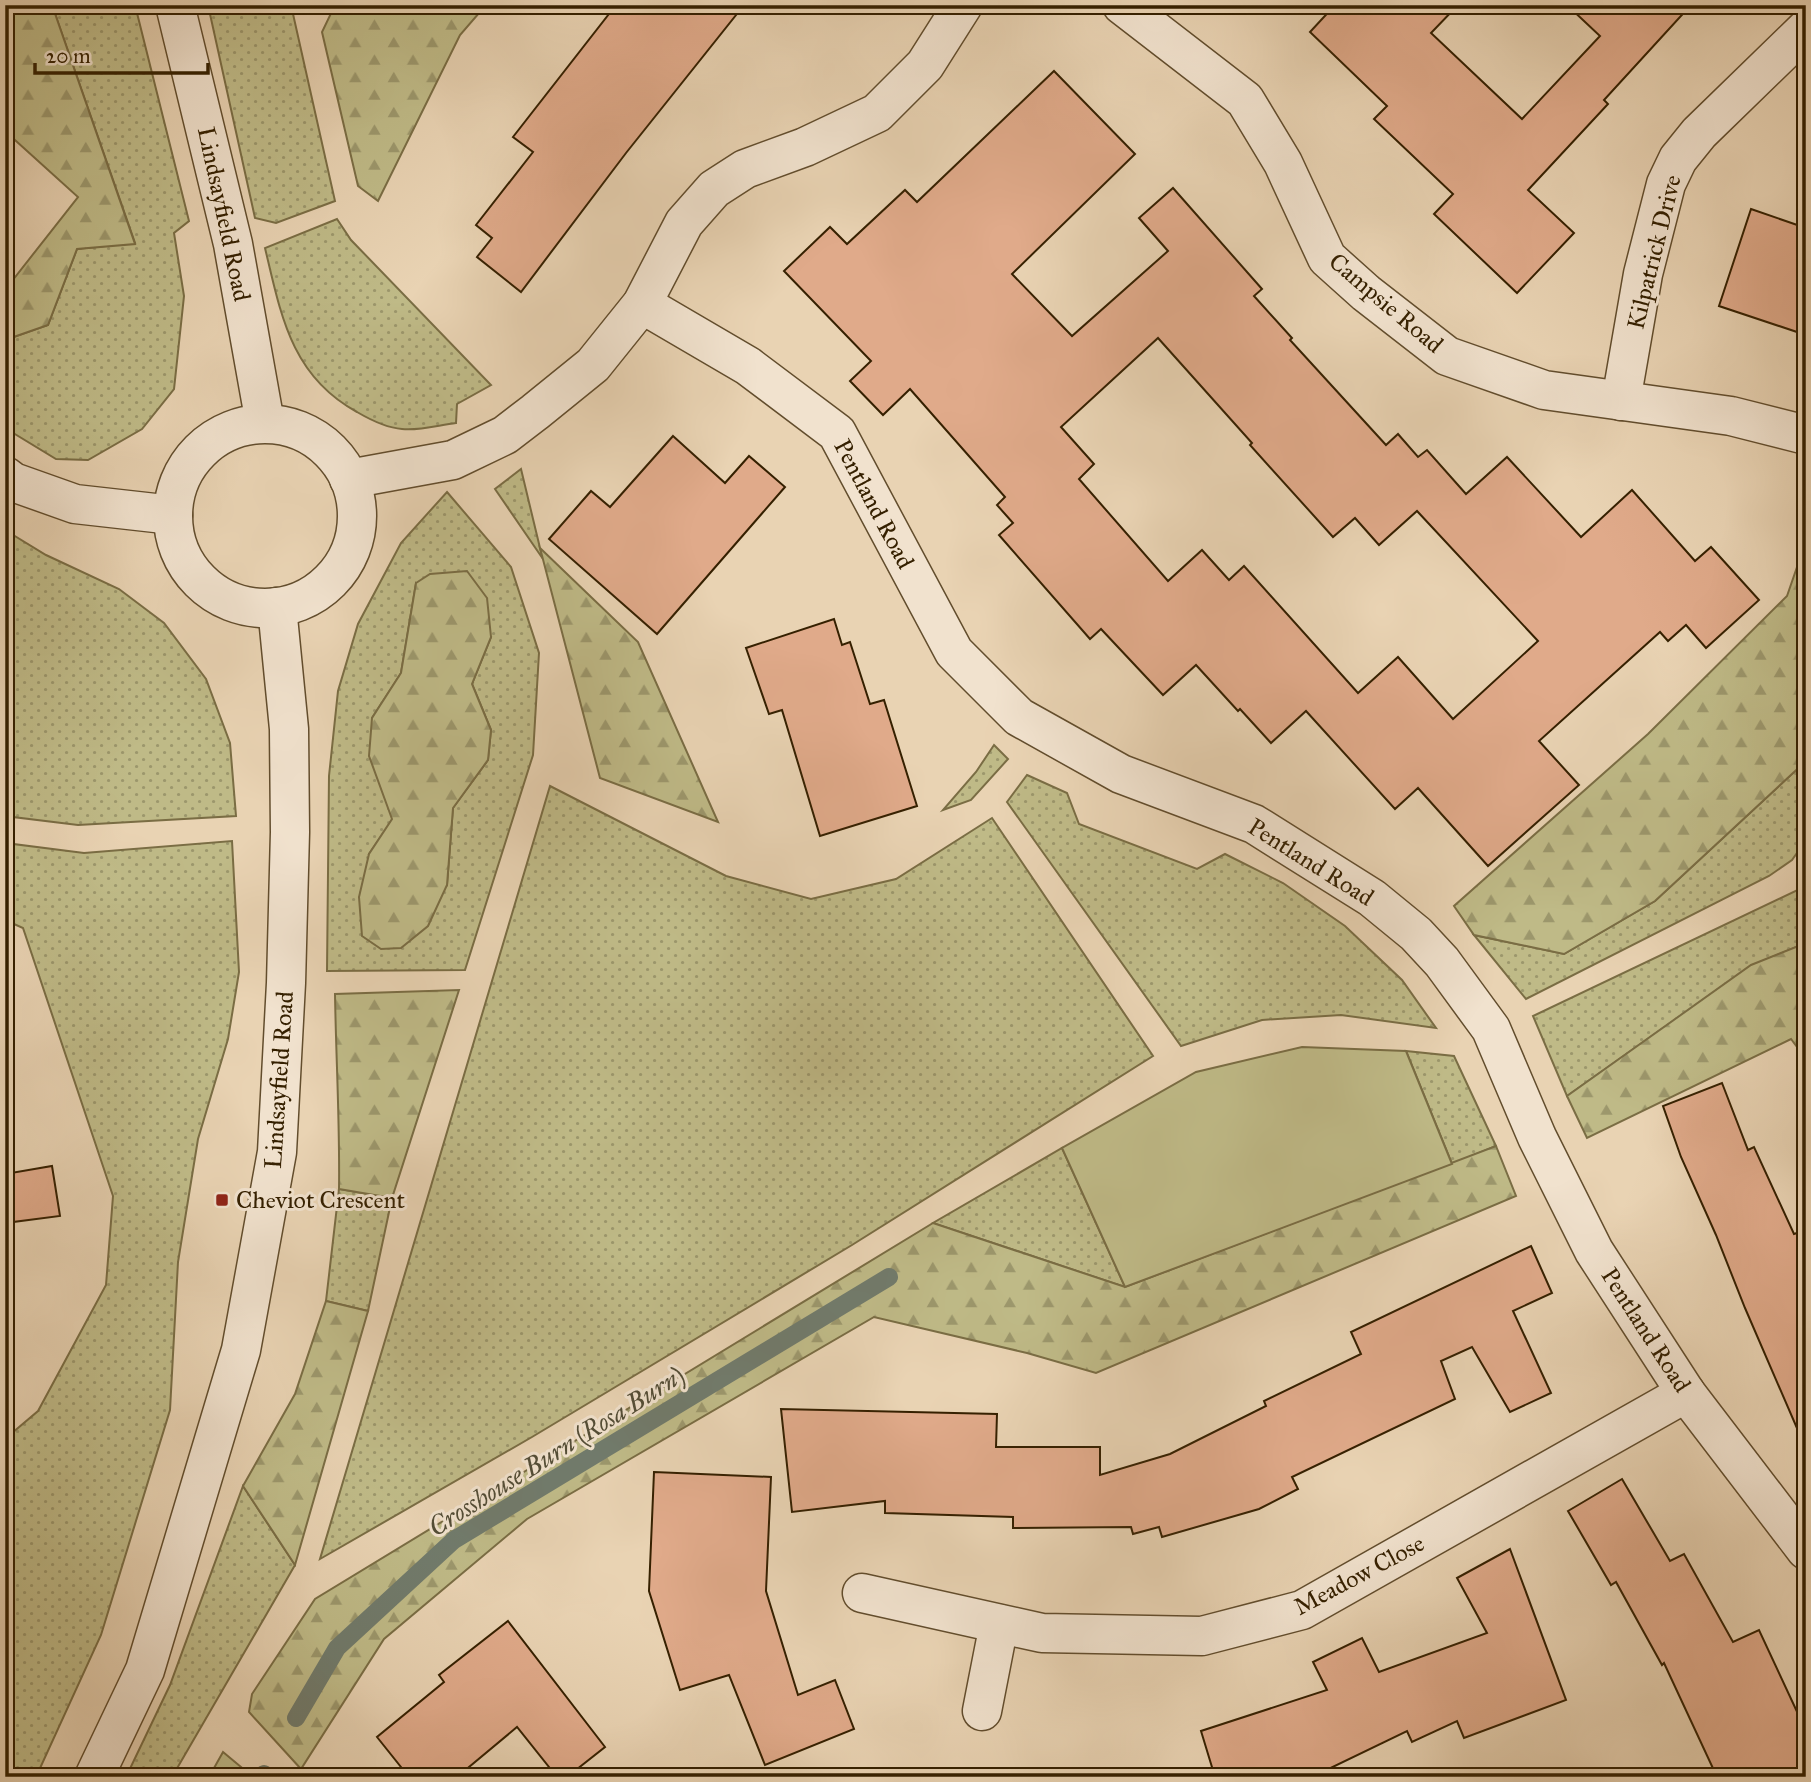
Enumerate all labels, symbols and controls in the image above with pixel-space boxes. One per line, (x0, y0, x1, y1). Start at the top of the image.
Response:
scale bar (35, 32, 208, 76)
text: 20 m (46, 43, 91, 69)
street label: Lindsayfield Road (191, 124, 257, 304)
street label: Kilpatrick Drive (1620, 172, 1688, 332)
street label: Campsie Road (1323, 246, 1449, 360)
street label: Pentland Road (827, 434, 921, 574)
street label: Pentland Road (1243, 812, 1379, 912)
street label: Lindsayfield Road (258, 990, 300, 1170)
place label: Cheviot Crescent (236, 1185, 405, 1215)
marker: Cheviot Crescent (214, 1192, 230, 1208)
street label: Pentland Road (1595, 1262, 1697, 1398)
water label: Crosshouse Burn (Rosa Burn) (422, 1359, 690, 1543)
street label: Meadow Close (1289, 1528, 1429, 1622)

